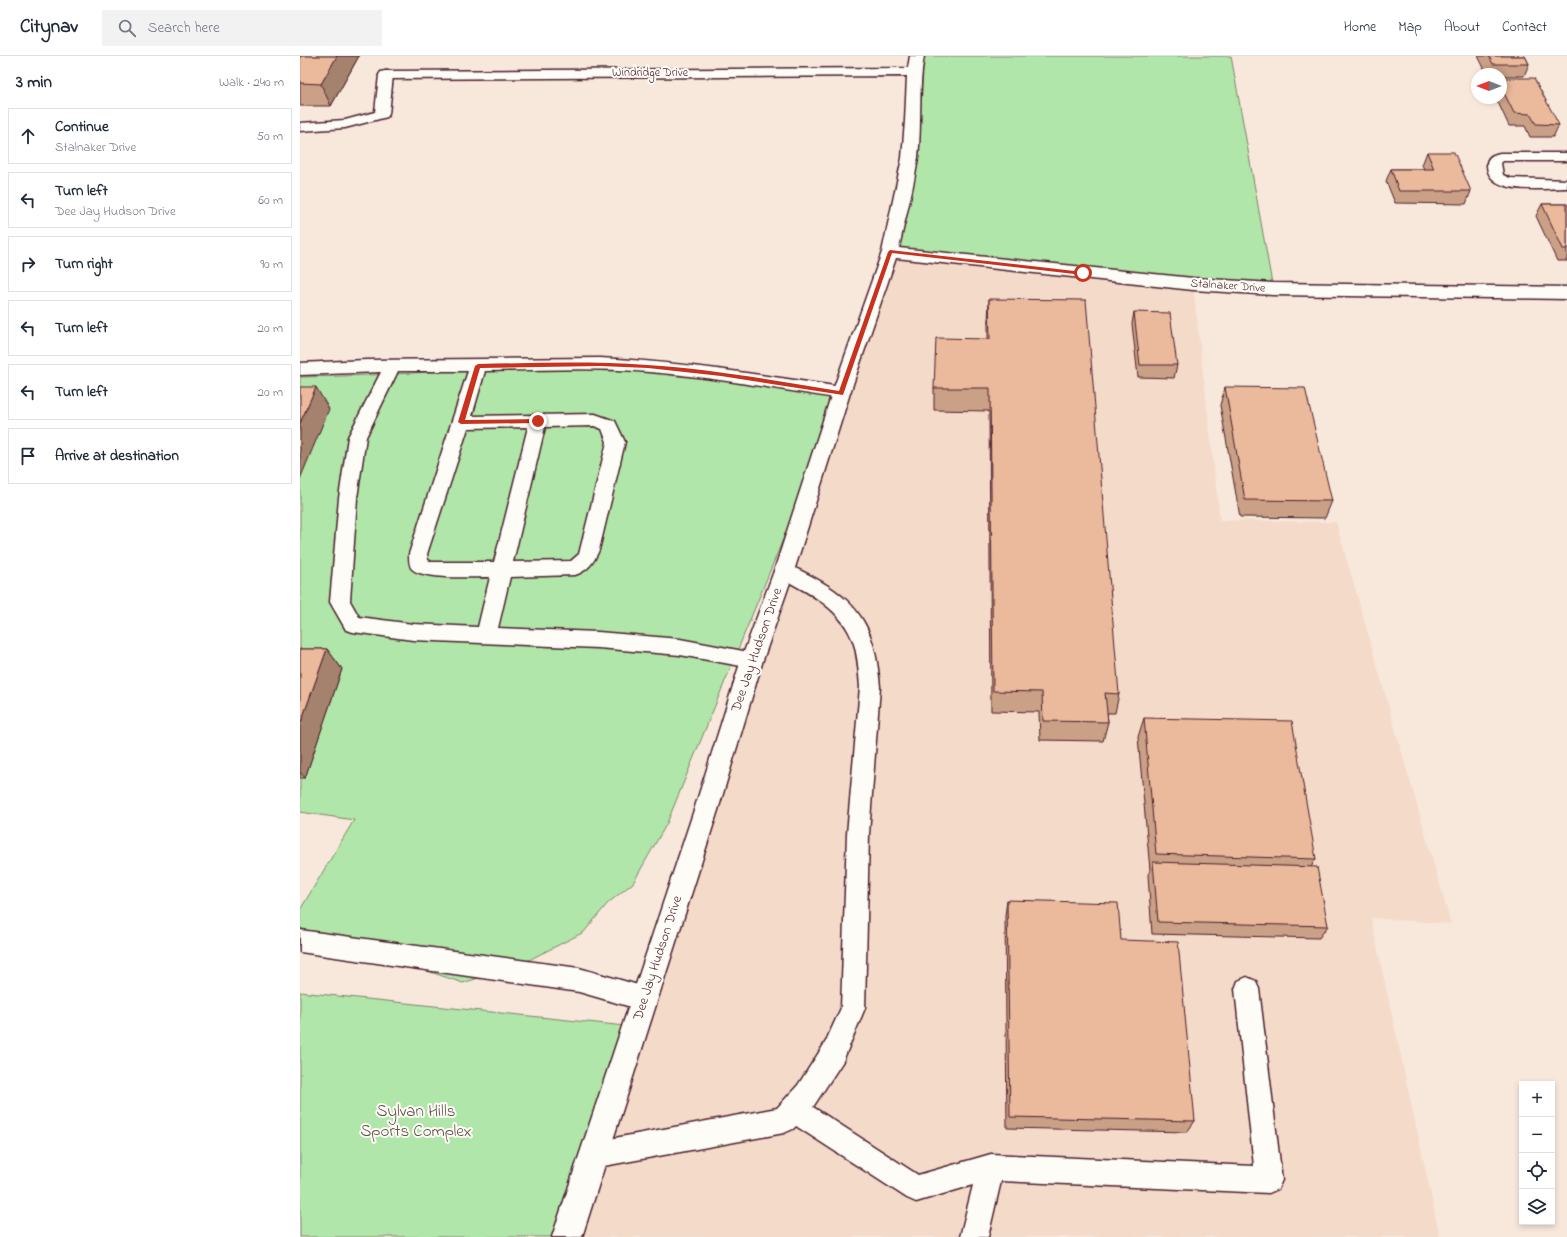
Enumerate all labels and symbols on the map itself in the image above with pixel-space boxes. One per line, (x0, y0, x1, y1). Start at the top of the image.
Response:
street label: Windridge Drive (612, 64, 689, 83)
north arrow (1471, 68, 1507, 104)
route start (1074, 264, 1092, 282)
street label: Stalnaker Drive (1190, 274, 1267, 298)
route end (529, 412, 547, 430)
street label: Dee Jay Hudson Drive (726, 584, 789, 716)
street label: Dee Jay Hudson Drive (628, 892, 689, 1024)
park label: Sylvan Hills Sports Complex (360, 1099, 472, 1144)

